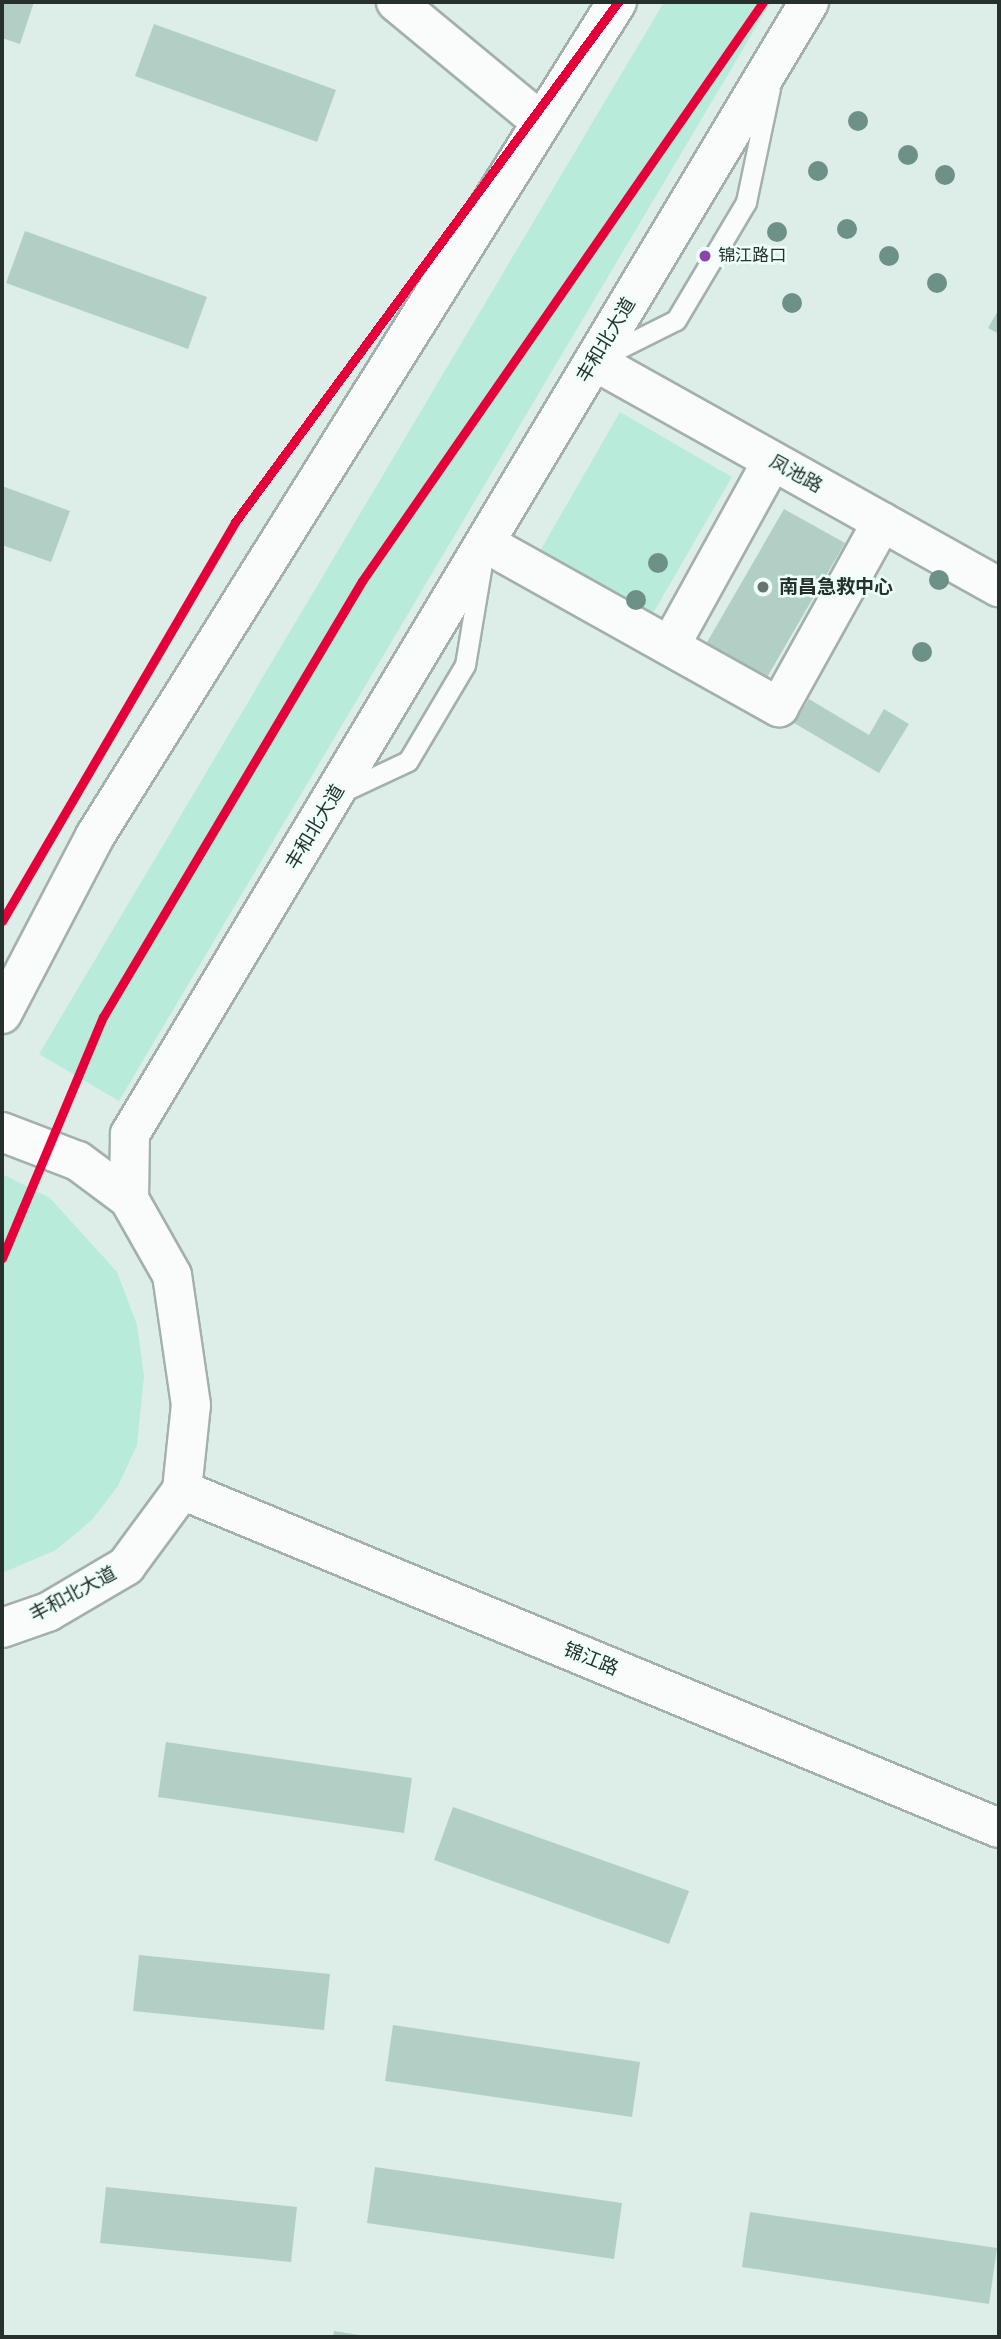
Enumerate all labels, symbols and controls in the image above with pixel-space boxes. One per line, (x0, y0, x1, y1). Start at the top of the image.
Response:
place label: 锦江路口 (718, 246, 786, 266)
marker: 锦江路口 (698, 249, 712, 263)
street label: 丰和北大道 (572, 293, 640, 387)
street label: 凤池路 (766, 450, 826, 498)
place label: 南昌急救中心 (779, 576, 893, 598)
marker: 南昌急救中心 (753, 577, 773, 597)
street label: 丰和北大道 (281, 780, 349, 874)
street label: 丰和北大道 (26, 1562, 120, 1626)
street label: 锦江路 (560, 1638, 622, 1680)

